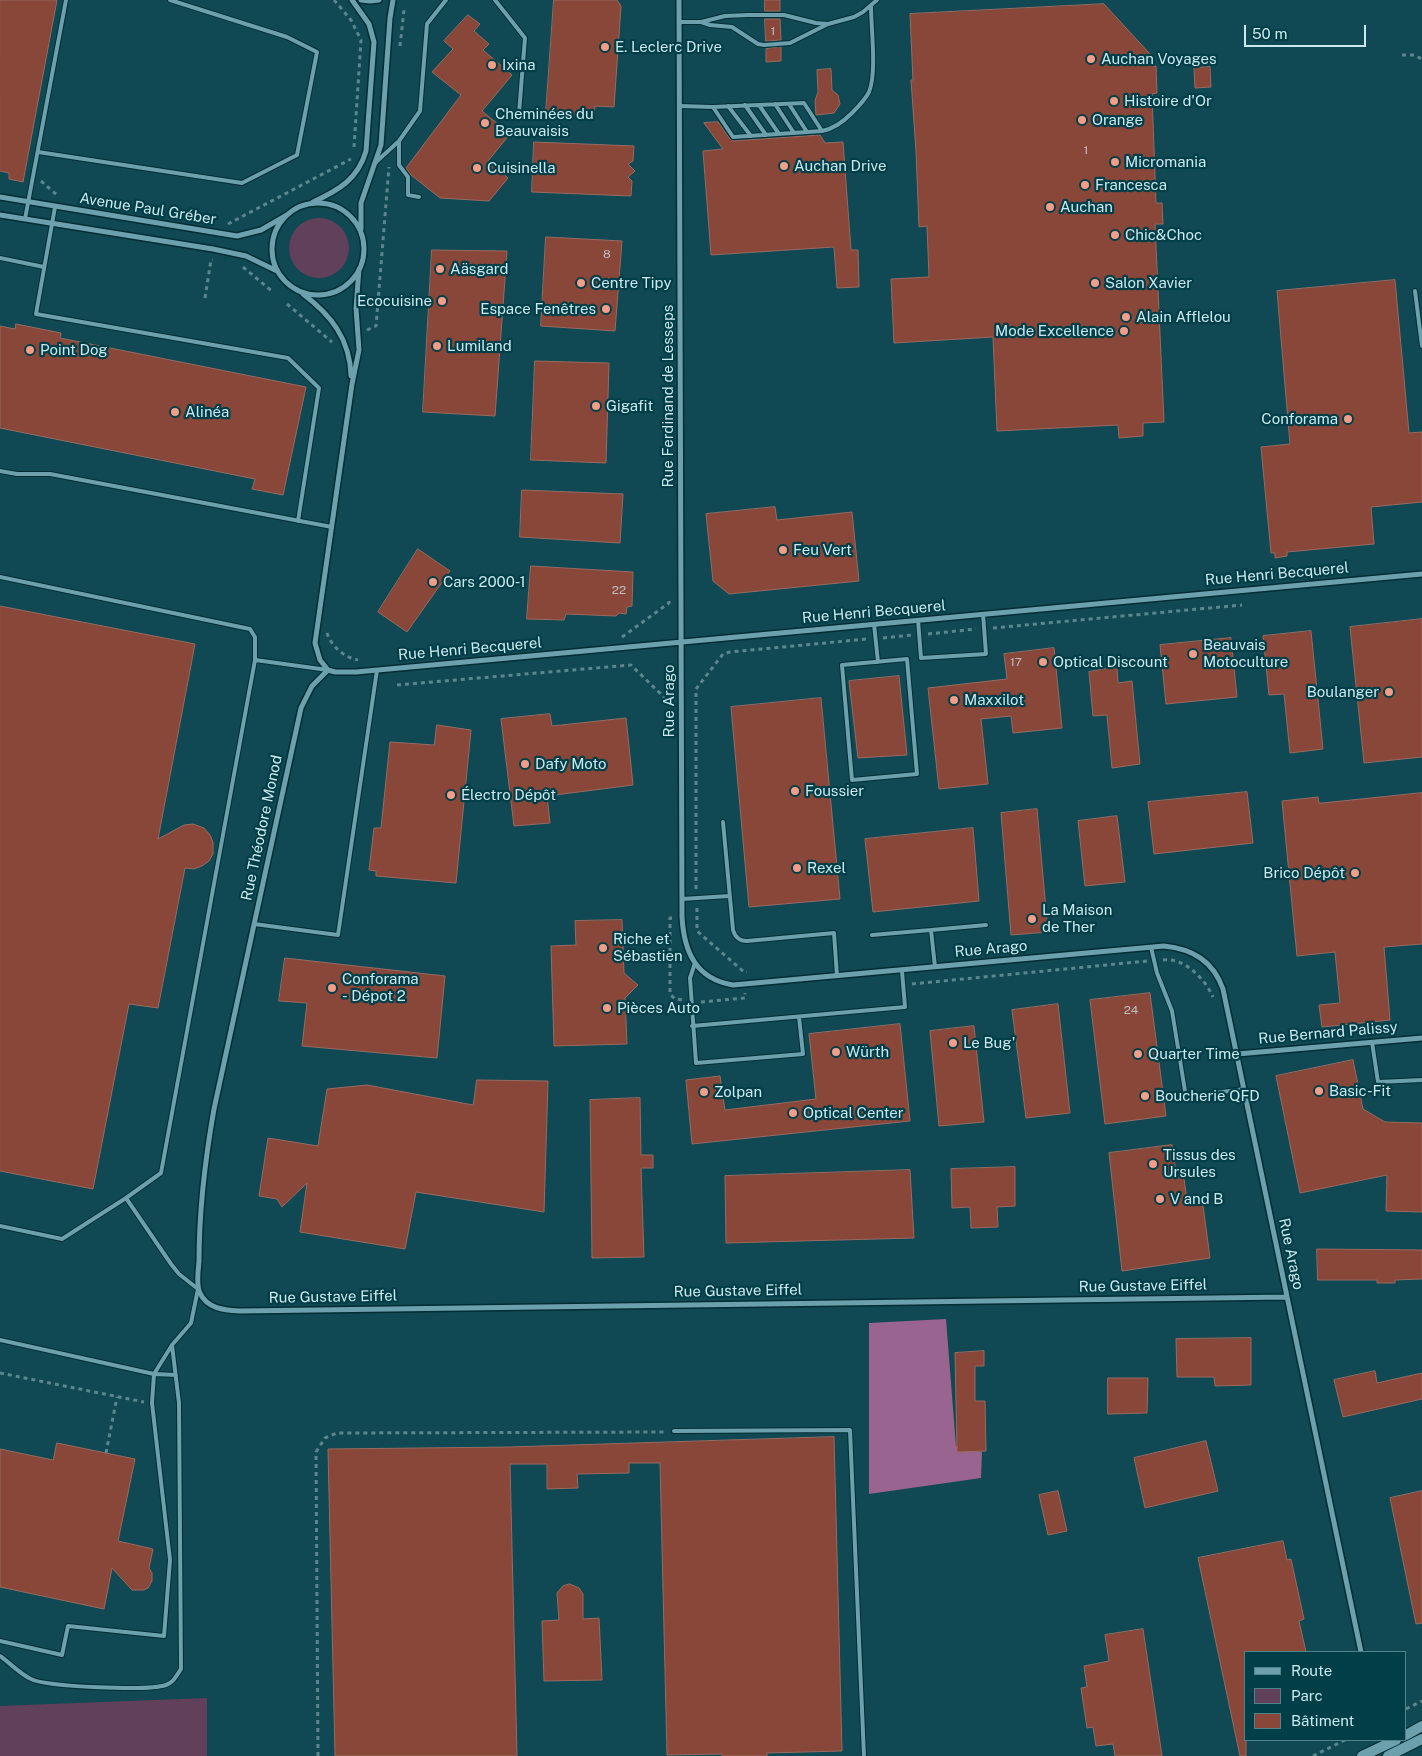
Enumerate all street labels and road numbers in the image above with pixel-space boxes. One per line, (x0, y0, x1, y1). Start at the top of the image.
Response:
street label: Avenue Paul Gréber (78, 189, 218, 229)
street label: Rue Ferdinand de Lesseps (659, 305, 677, 487)
street label: Rue Henri Becquerel (1204, 559, 1350, 589)
street label: Rue Henri Becquerel (801, 597, 947, 627)
street label: Rue Henri Becquerel (397, 634, 543, 664)
street label: Rue Arago (660, 665, 678, 737)
street label: Rue Théodore Monod (238, 754, 286, 902)
street label: Rue Arago (954, 937, 1028, 961)
street label: Rue Bernard Palissy (1258, 1018, 1398, 1048)
street label: Rue Arago (1275, 1216, 1307, 1292)
street label: Rue Gustave Eiffel (1079, 1276, 1207, 1296)
street label: Rue Gustave Eiffel (674, 1281, 802, 1301)
street label: Rue Gustave Eiffel (269, 1287, 397, 1307)

